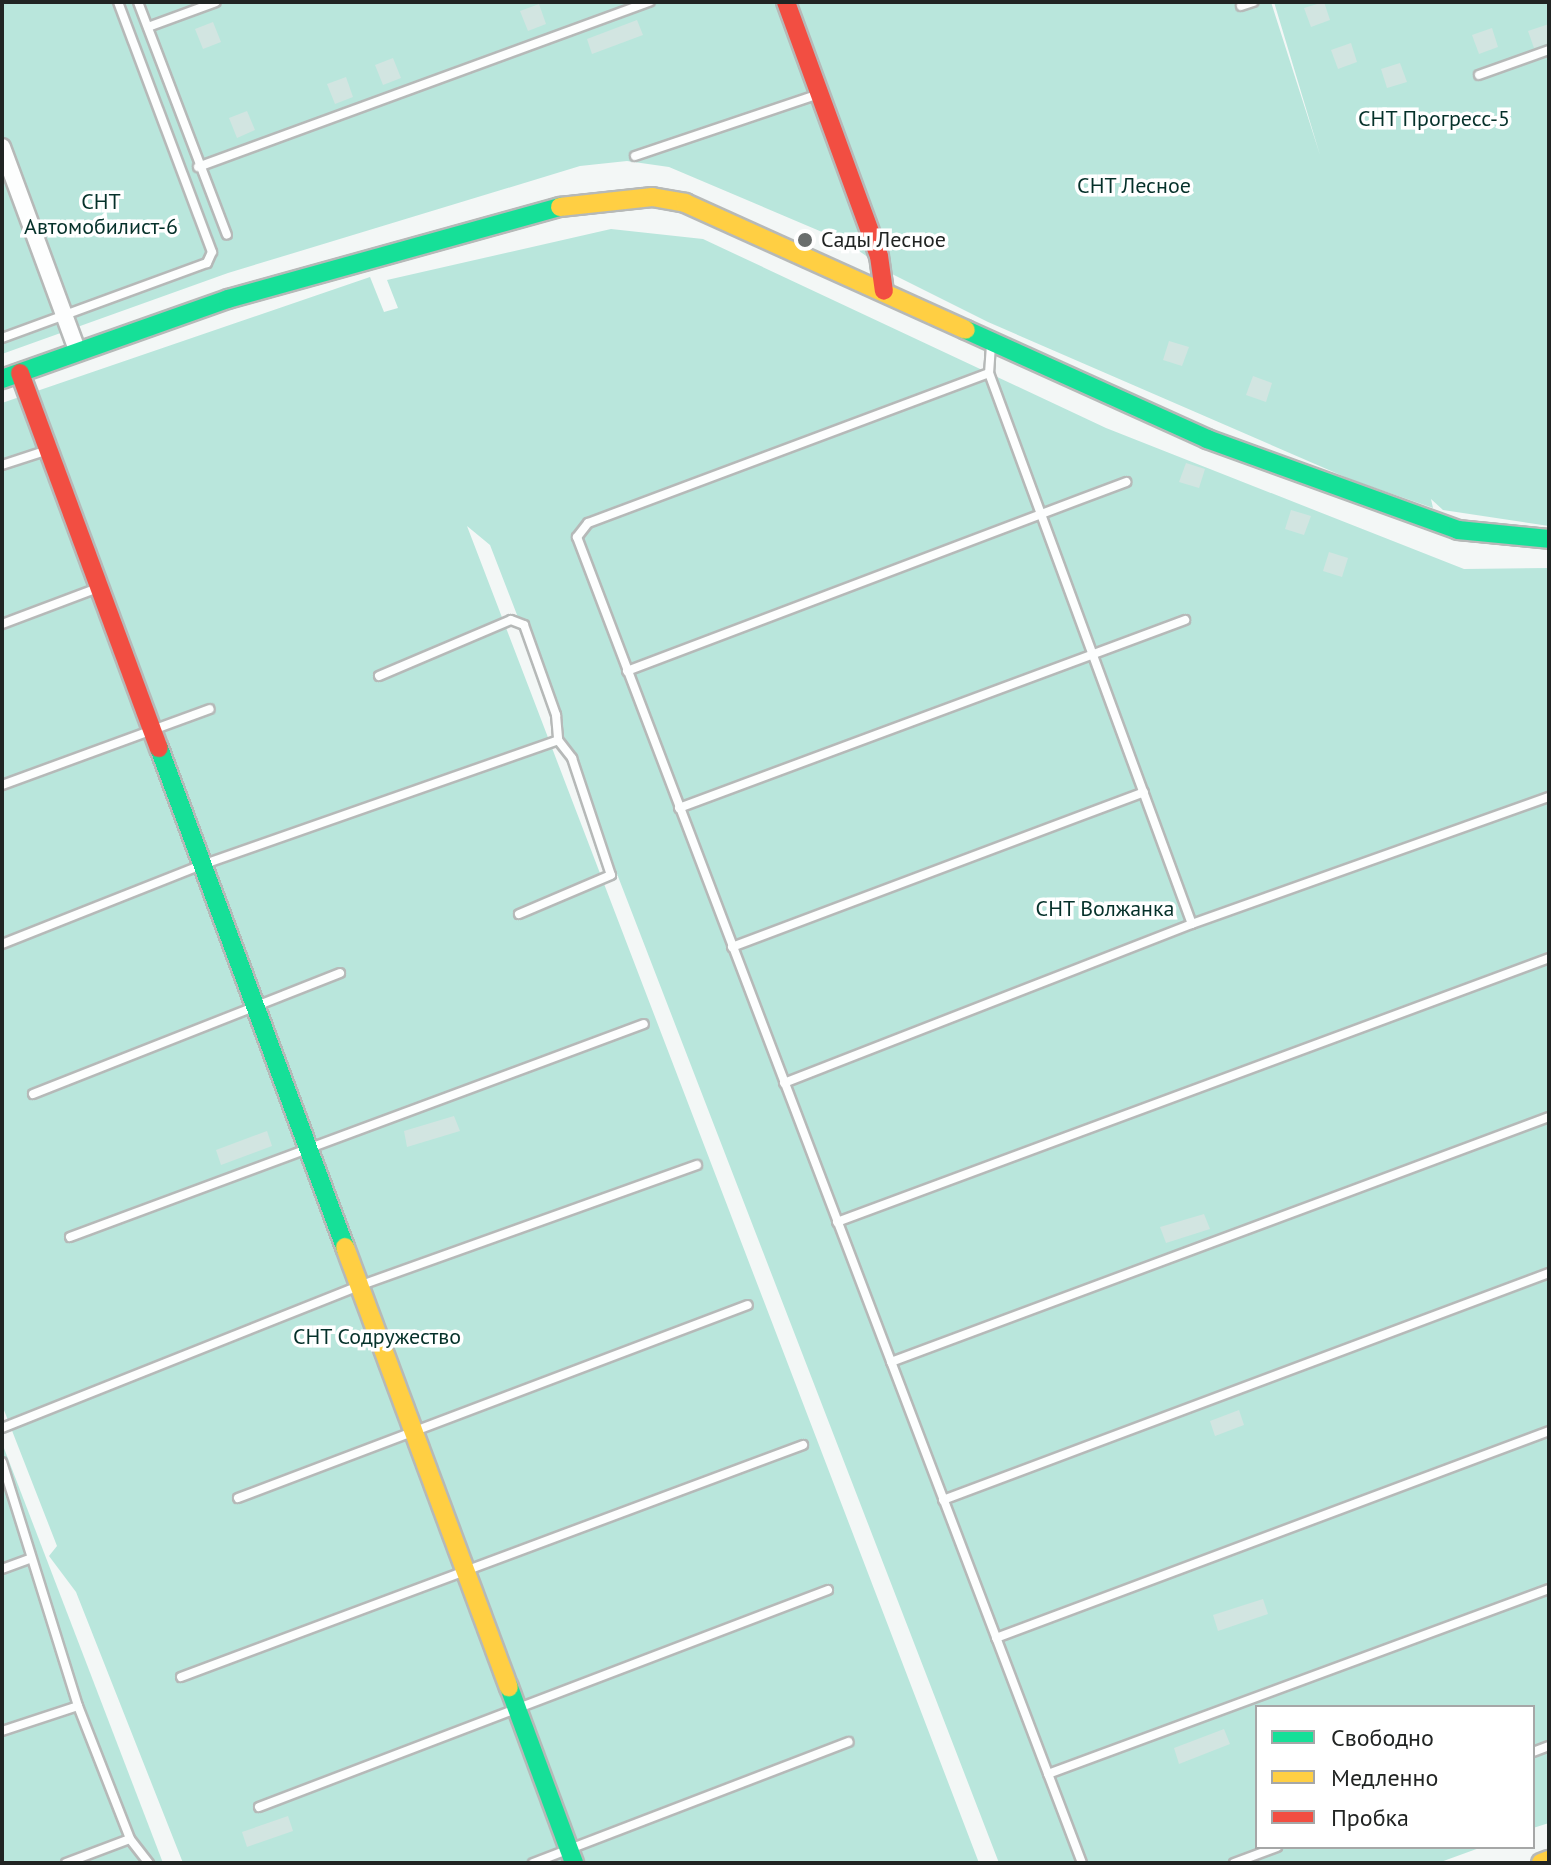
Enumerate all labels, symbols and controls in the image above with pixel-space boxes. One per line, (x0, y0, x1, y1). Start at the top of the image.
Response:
park label: СНТ Прогресс-5 (1358, 106, 1510, 132)
park label: СНТ Лесное (1077, 173, 1191, 199)
park label: СНТ Автомобилист-6 (24, 188, 178, 240)
place label: Сады Лесное (821, 227, 946, 253)
marker: Сады Лесное (796, 231, 814, 249)
park label: СНТ Волжанка (1035, 896, 1175, 922)
park label: СНТ Содружество (292, 1324, 462, 1350)
legend (1255, 1705, 1535, 1849)
text: Свободно (1331, 1722, 1434, 1753)
text: Медленно (1331, 1762, 1438, 1793)
text: Пробка (1331, 1802, 1409, 1833)

